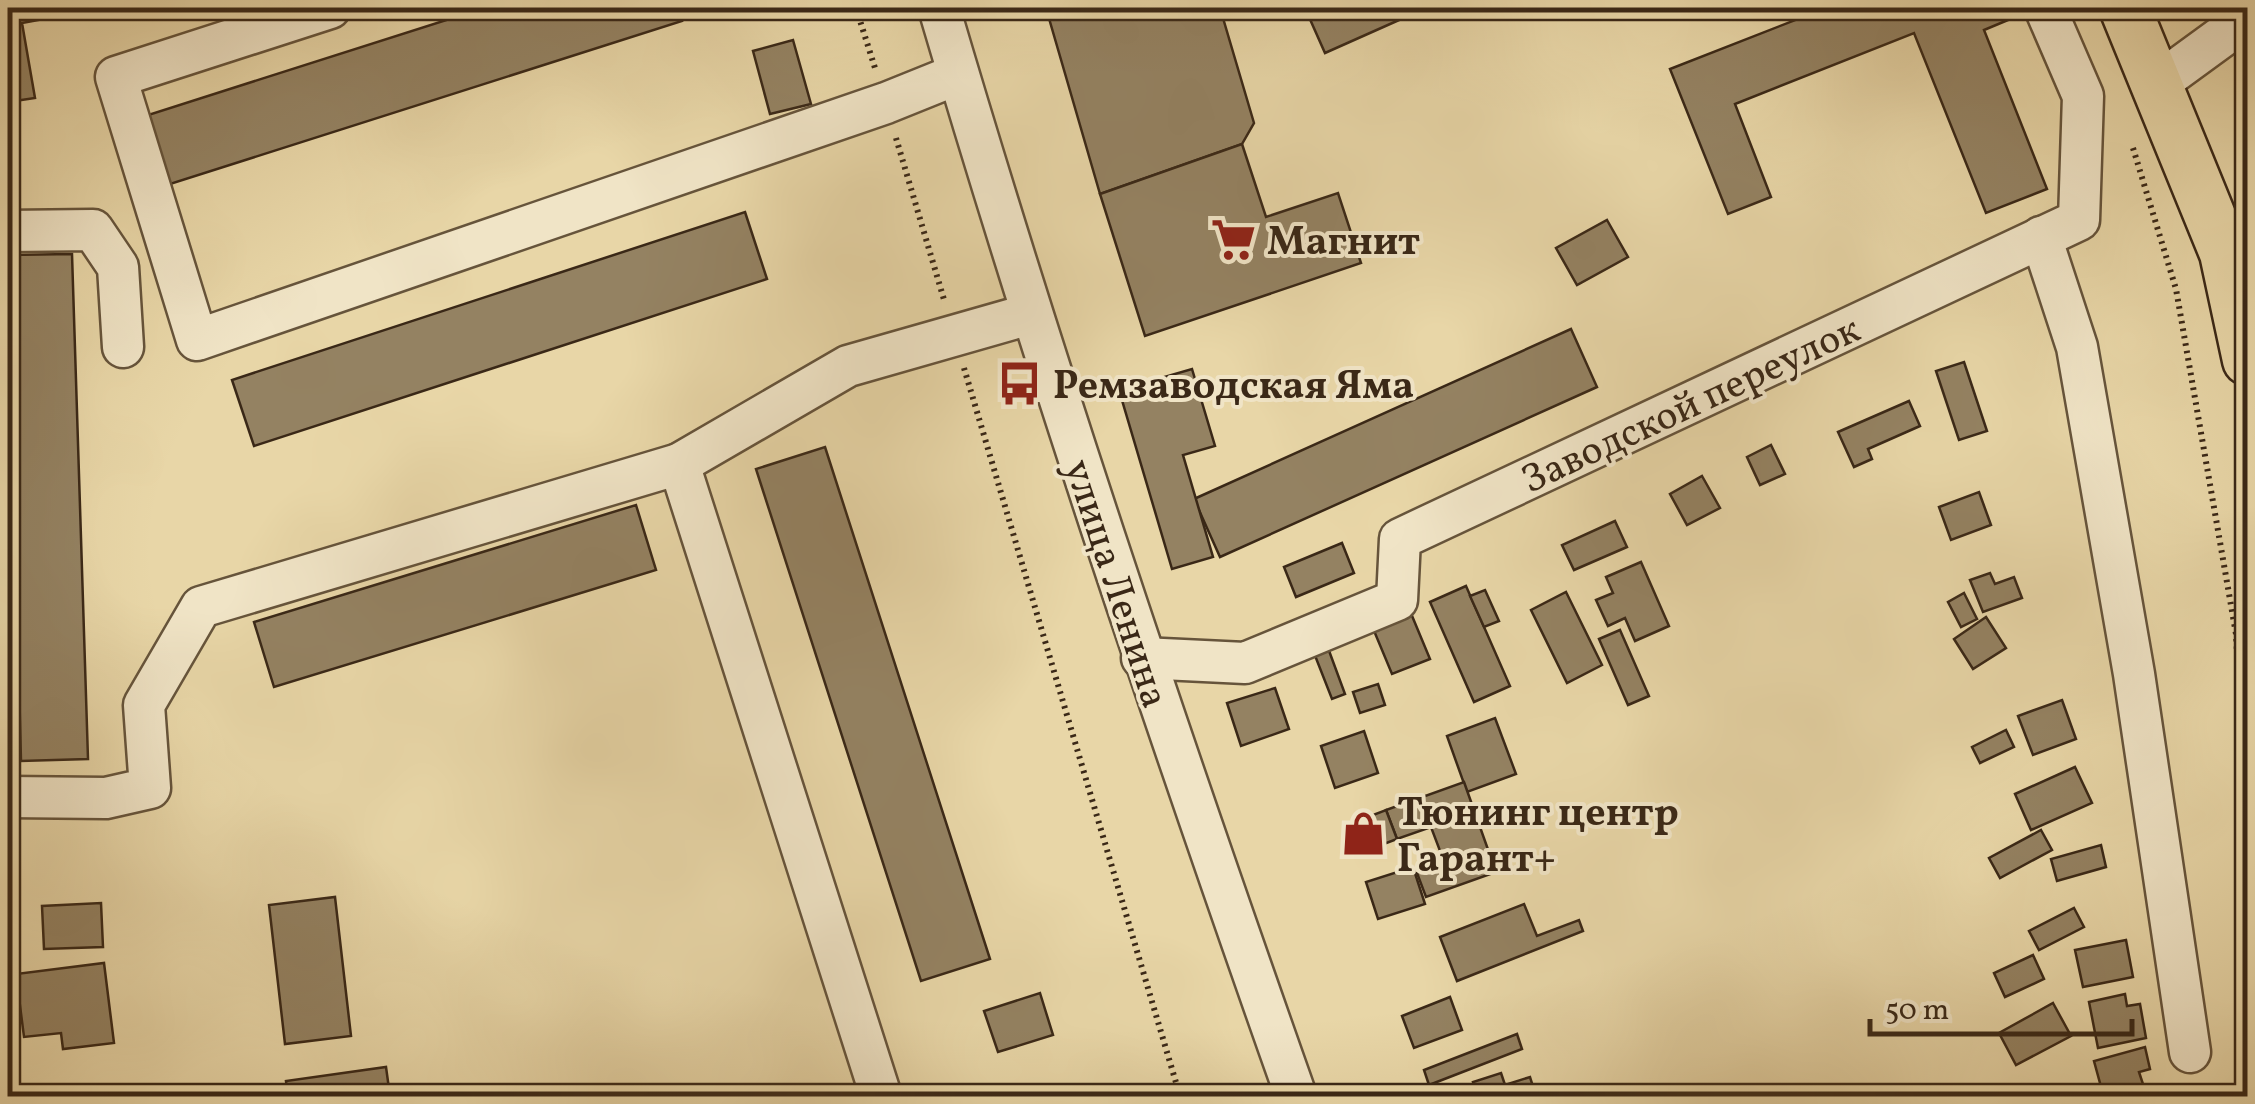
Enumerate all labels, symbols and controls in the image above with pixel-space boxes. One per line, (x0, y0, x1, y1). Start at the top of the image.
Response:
supermarket icon: Магнит (1210, 216, 1258, 264)
place label: Магнит (1267, 216, 1420, 272)
street label: Заводской переулок (1513, 304, 1870, 510)
bus stop icon: Ремзаводская Яма (996, 360, 1044, 408)
place label: Ремзаводская Яма (1053, 360, 1414, 416)
street label: улица Ленина (1048, 453, 1181, 716)
place label: Тюнинг центр Гарант+ (1397, 787, 1679, 889)
shop icon: Тюнинг центр Гарант+ (1340, 810, 1388, 858)
scale bar (1870, 974, 2132, 1036)
text: 50 m (1885, 990, 1949, 1032)

